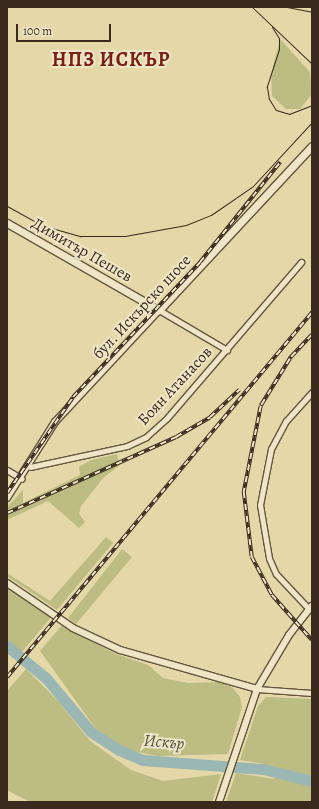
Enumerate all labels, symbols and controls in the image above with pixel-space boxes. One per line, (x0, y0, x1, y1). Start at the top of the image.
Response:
scale bar (18, 16, 113, 42)
text: 100 m (23, 23, 52, 39)
district label: НПЗ ИСКЪР (52, 47, 170, 71)
street label: Димитър Пешев (28, 214, 136, 286)
street label: бул. Искърско шосе (89, 251, 195, 363)
street label: Боян Атанасов (134, 343, 216, 429)
water label: Искър (143, 730, 185, 754)

